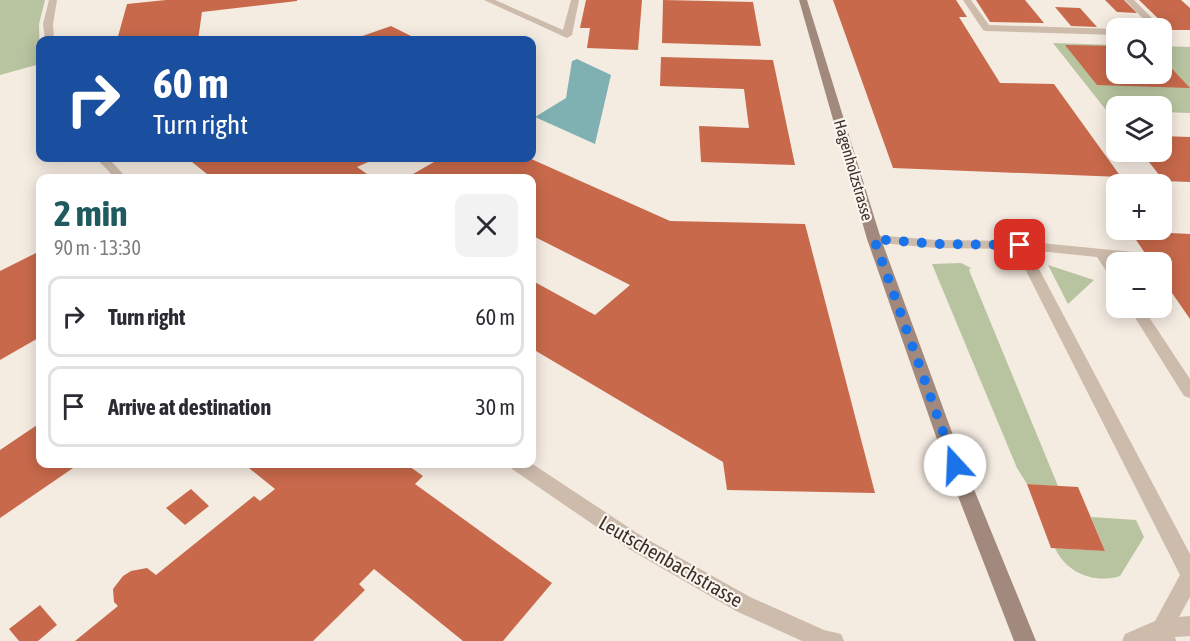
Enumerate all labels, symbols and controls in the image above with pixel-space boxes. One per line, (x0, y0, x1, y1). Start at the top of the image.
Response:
map controls (1106, 18, 1172, 318)
button: search (1106, 18, 1172, 84)
text: 60 m (153, 59, 228, 107)
icon: right (54, 60, 132, 138)
button: layers (1106, 96, 1172, 162)
text: Turn right (153, 109, 248, 140)
street label: Hagenholzstrasse (830, 117, 877, 223)
button: + (1106, 174, 1172, 240)
text: 2 min (54, 192, 128, 234)
button: close (455, 194, 518, 257)
pin (994, 219, 1045, 270)
icon: arrive (1003, 228, 1036, 261)
text: 90 m · 13:30 (54, 236, 141, 259)
button: − (1106, 252, 1172, 318)
icon: right (57, 300, 90, 333)
text: Turn right (108, 304, 185, 330)
text: 60 m (475, 304, 515, 330)
icon: arrive (57, 390, 90, 423)
text: Arrive at destination (108, 394, 271, 420)
text: 30 m (475, 394, 515, 420)
position arrow (923, 433, 987, 497)
street label: Leutschenbachstrasse (595, 511, 747, 611)

